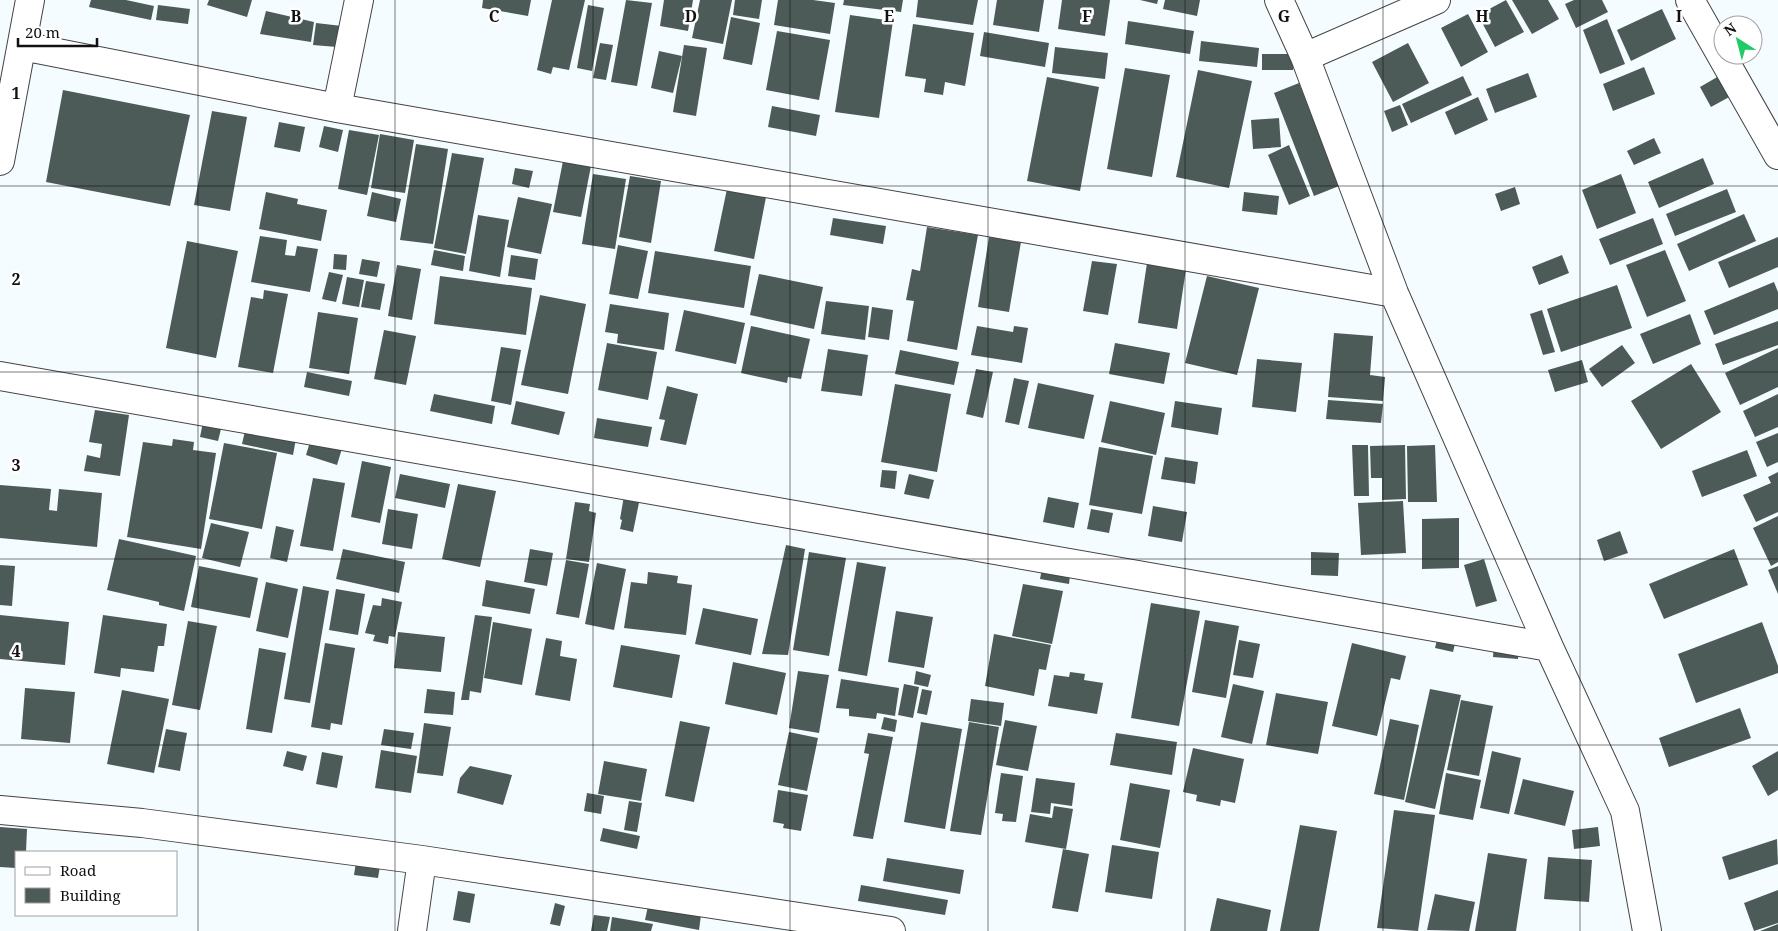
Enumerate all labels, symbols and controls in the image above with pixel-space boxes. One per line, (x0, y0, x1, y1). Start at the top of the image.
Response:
text: B (291, 5, 302, 27)
text: C (489, 5, 500, 27)
text: D (685, 5, 697, 27)
text: E (884, 5, 894, 27)
text: F (1082, 5, 1092, 27)
text: G (1278, 5, 1290, 27)
text: H (1475, 5, 1489, 27)
text: I (1676, 5, 1682, 27)
scale bar (18, 15, 96, 47)
north arrow (1713, 15, 1763, 65)
text: N (1720, 18, 1740, 40)
text: 20 m (25, 22, 60, 42)
text: 1 (11, 82, 21, 104)
text: 2 (11, 268, 21, 290)
text: 3 (11, 454, 21, 476)
text: 4 (11, 640, 21, 662)
legend (15, 851, 178, 916)
text: Road (60, 860, 96, 880)
text: Building (60, 885, 121, 905)

